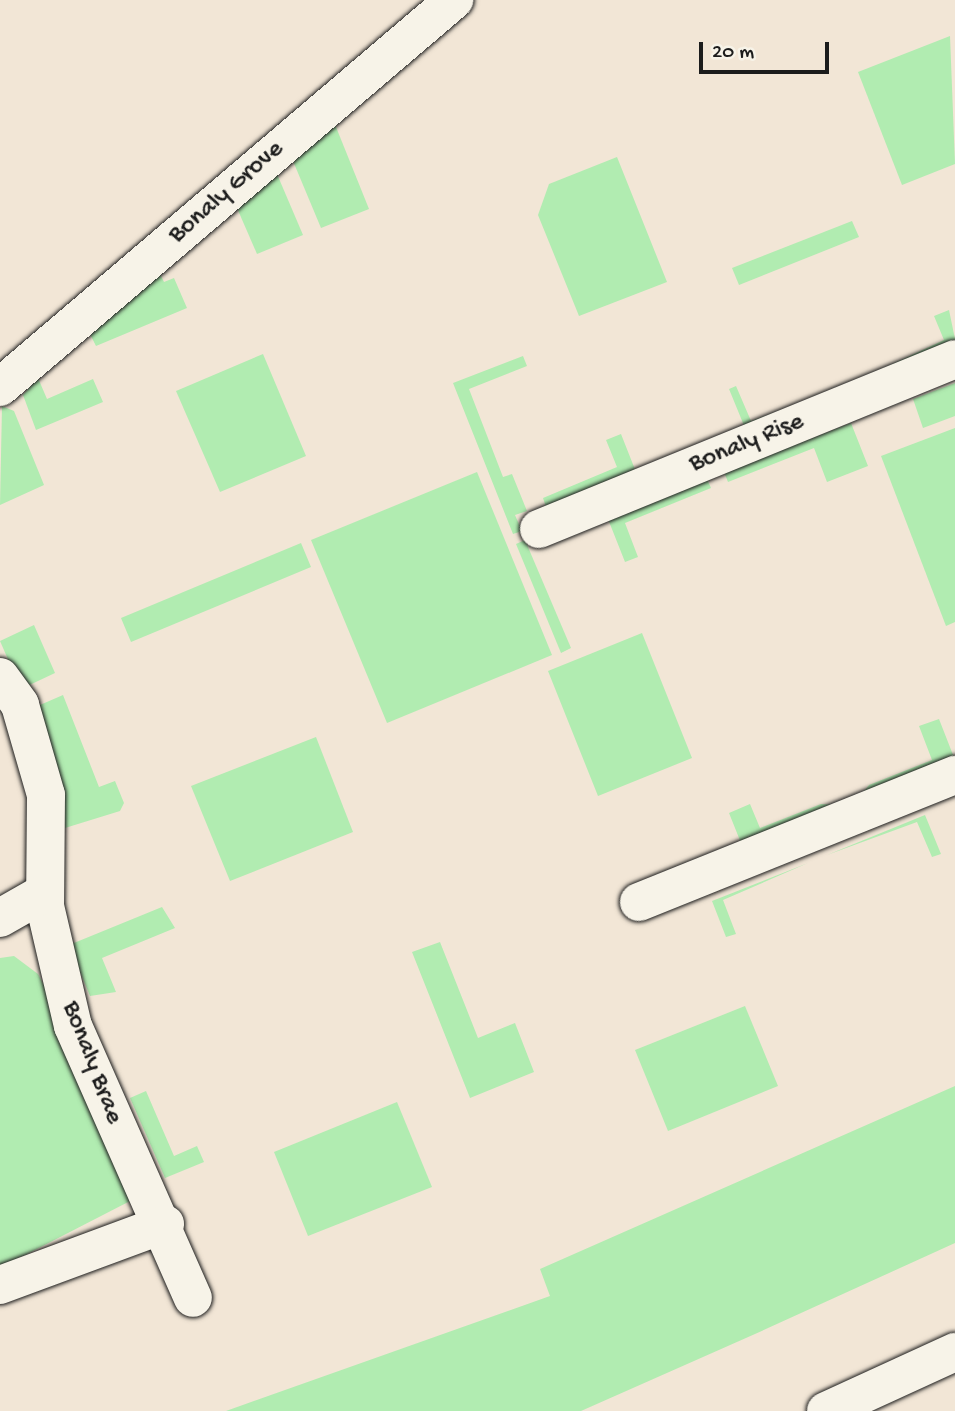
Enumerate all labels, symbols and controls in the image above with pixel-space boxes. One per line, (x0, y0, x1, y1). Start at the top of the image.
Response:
scale bar (703, 28, 832, 72)
text: 20 m (712, 41, 754, 66)
street label: Bonaly Grove (163, 135, 291, 251)
street label: Bonaly Rise (685, 407, 809, 481)
street label: Bonaly Brae (53, 997, 129, 1129)

